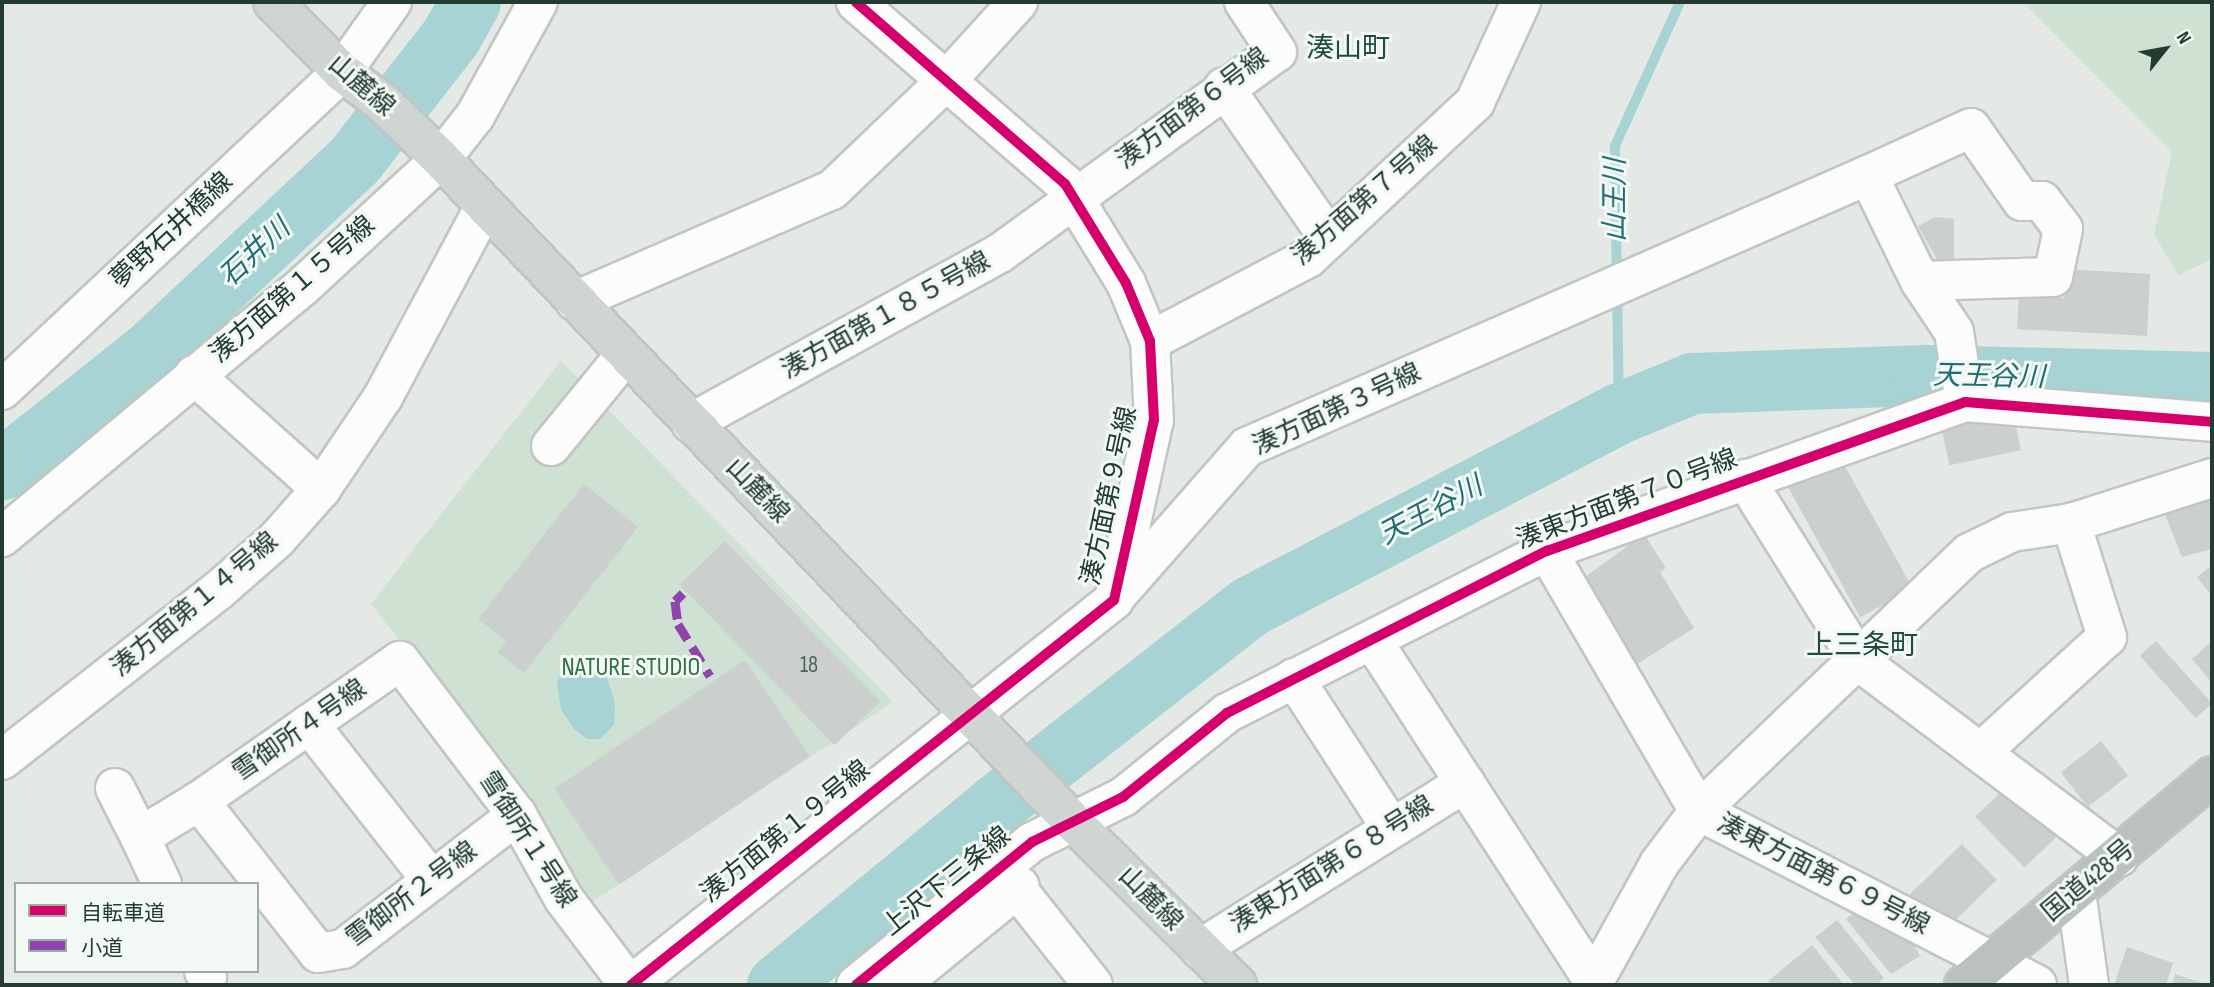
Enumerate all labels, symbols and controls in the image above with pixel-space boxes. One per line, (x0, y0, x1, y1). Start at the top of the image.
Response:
north arrow (2130, 14, 2200, 84)
text: N (2171, 28, 2196, 48)
district label: 湊山町 (1306, 32, 1390, 66)
street label: 湊方面第６号線 (1111, 42, 1275, 176)
street label: 山麓線 (321, 49, 401, 123)
street label: 湊方面第７号線 (1286, 130, 1444, 272)
water label: 山王川 (1599, 158, 1633, 242)
street label: 夢野石井橋線 (104, 166, 240, 296)
street label: 湊方面第１５号線 (204, 210, 382, 370)
water label: 石井川 (213, 212, 297, 294)
street label: 湊方面第１８５号線 (776, 246, 996, 386)
street label: 湊方面第３号線 (1248, 357, 1426, 463)
water label: 天王谷川 (1933, 359, 2045, 395)
street label: 湊方面第９号線 (1076, 404, 1144, 588)
street label: 湊東方面第７０号線 (1512, 444, 1742, 556)
street label: 山麓線 (719, 452, 795, 530)
water label: 天王谷川 (1374, 470, 1488, 552)
street label: 湊方面第１４号線 (105, 526, 285, 684)
district label: 上三条町 (1806, 629, 1918, 663)
house number: 18 (800, 651, 818, 679)
park label: NATURE STUDIO (562, 652, 700, 684)
street label: 雪御所４号線 (227, 673, 373, 789)
street label: 湊方面第１９号線 (695, 754, 877, 910)
street label: 雪御所１号線 (471, 766, 583, 914)
street label: 湊東方面第６８号線 (1225, 790, 1439, 940)
street label: 湊東方面第６９号線 (1712, 808, 1934, 942)
street label: 上沢下三条線 (877, 821, 1017, 943)
street label: 国道428号 (2036, 833, 2142, 929)
street label: 雪御所２号線 (340, 836, 484, 954)
street label: 山麓線 (1111, 860, 1189, 938)
legend (14, 882, 259, 973)
text: 自転車道 (81, 901, 165, 926)
text: 小道 (81, 936, 123, 961)

